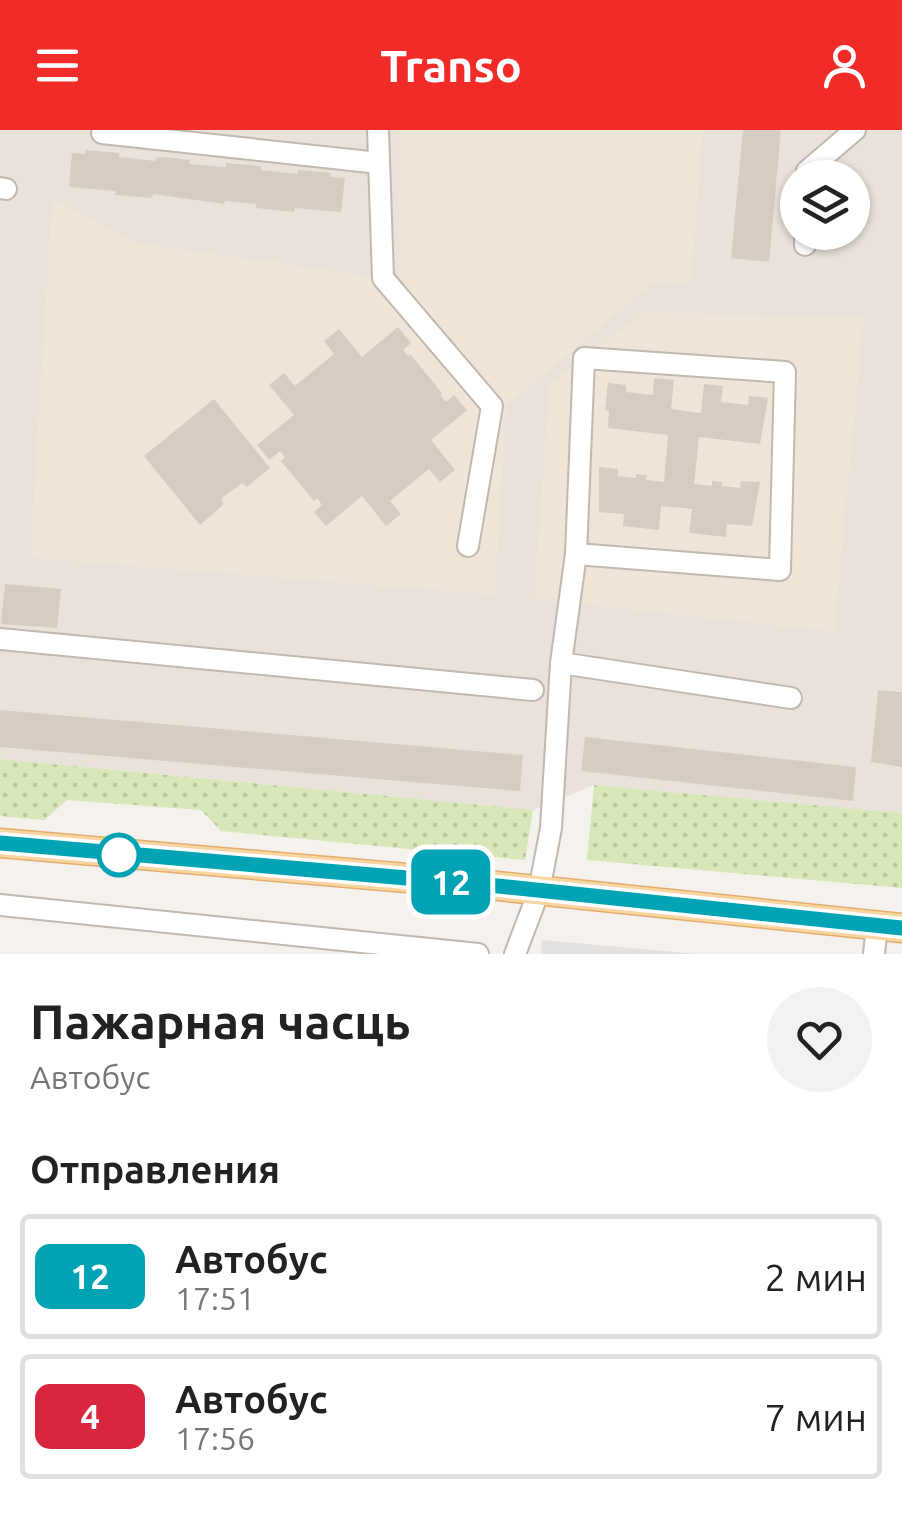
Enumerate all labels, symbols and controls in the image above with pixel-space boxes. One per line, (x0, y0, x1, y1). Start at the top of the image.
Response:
icon: menu (30, 38, 85, 93)
icon: person (817, 38, 872, 93)
text: Transo (380, 40, 522, 91)
map controls (780, 160, 870, 250)
button: layers (780, 160, 870, 250)
unlabelled marker (98, 834, 140, 876)
line badge: 12 (406, 850, 496, 914)
text: 12 (431, 862, 471, 902)
button: heart (767, 987, 872, 1092)
text: Пажарная часць (30, 994, 410, 1048)
text: Автобус (30, 1059, 150, 1095)
text: Отправления (30, 1148, 280, 1190)
text: Автобус (175, 1238, 328, 1280)
text: 12 (70, 1256, 110, 1296)
text: 2 мин (765, 1256, 867, 1298)
text: 17:51 (175, 1280, 255, 1316)
text: Автобус (175, 1378, 328, 1420)
text: 4 (80, 1396, 100, 1436)
text: 7 мин (765, 1396, 867, 1438)
text: 17:56 (175, 1420, 255, 1456)

